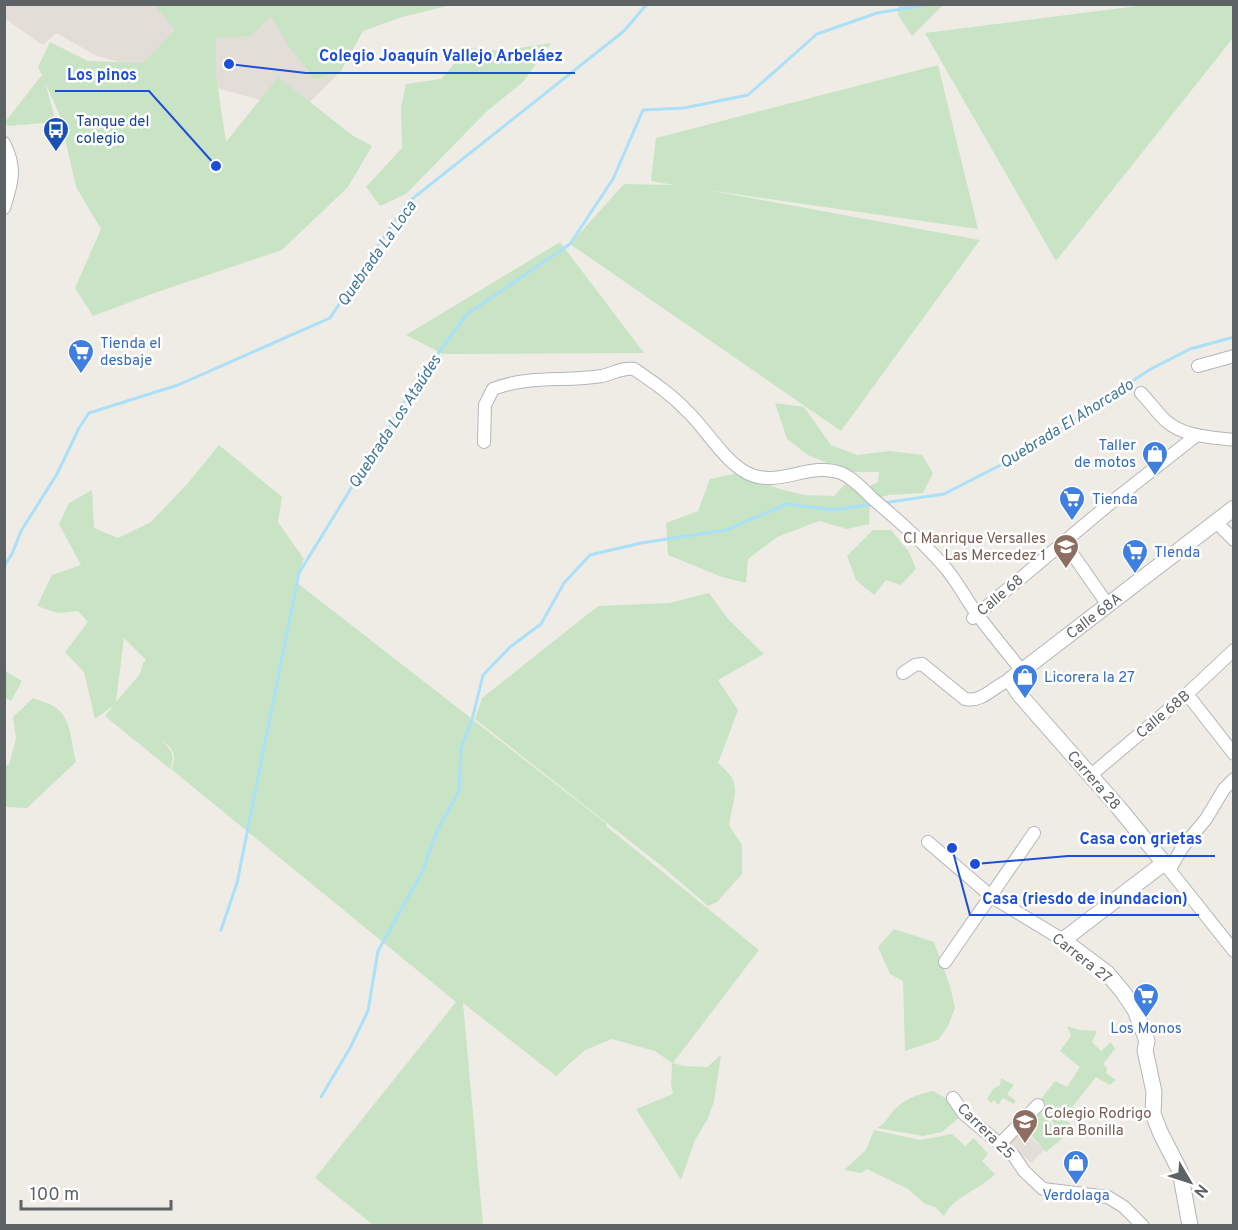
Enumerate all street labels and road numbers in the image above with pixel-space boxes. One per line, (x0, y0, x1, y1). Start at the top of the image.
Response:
street label: Calle 68 (974, 571, 1028, 621)
street label: Calle 68A (1063, 589, 1126, 644)
street label: Calle 68B (1133, 687, 1195, 743)
street label: Carrera 28 (1062, 747, 1124, 815)
street label: Carrera 27 (1047, 930, 1115, 989)
street label: Carrera 25 (952, 1100, 1018, 1164)

